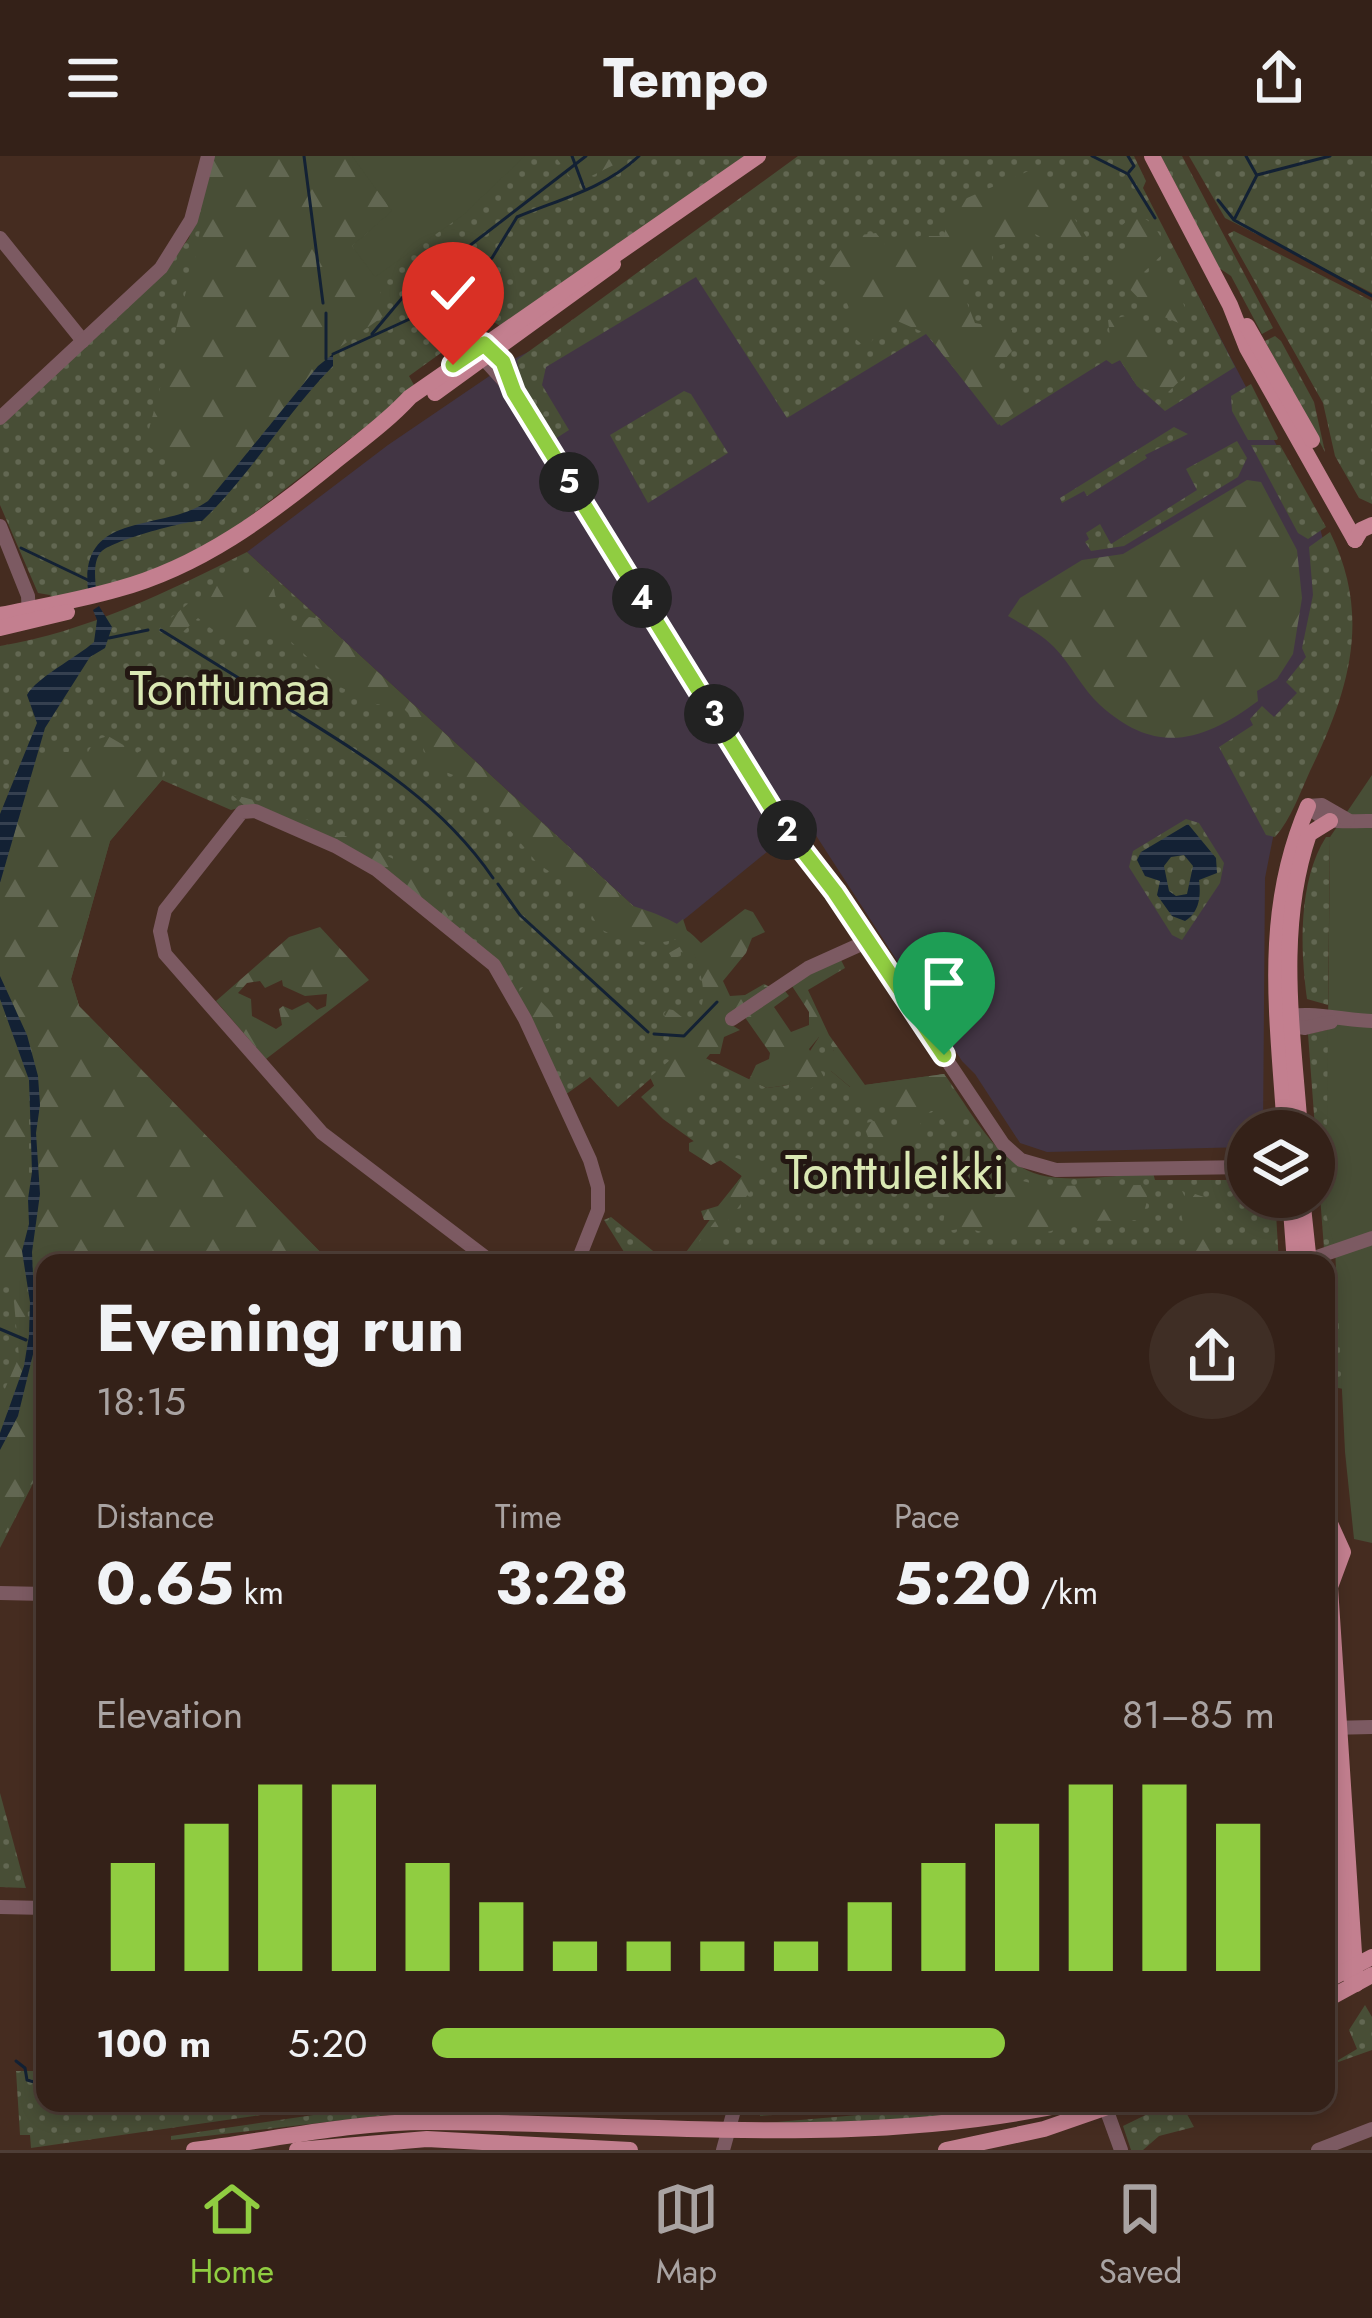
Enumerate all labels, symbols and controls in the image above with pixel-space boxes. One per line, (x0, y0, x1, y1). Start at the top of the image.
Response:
text: Tempo (603, 39, 769, 117)
icon: menu (60, 45, 126, 111)
icon: share (1246, 45, 1312, 111)
pin (402, 242, 504, 365)
icon: check (420, 260, 486, 326)
pin: 5 (539, 452, 599, 512)
text: 5 (558, 458, 580, 505)
pin: 4 (612, 568, 672, 628)
text: 4 (630, 574, 654, 621)
park label: Tonttumaa (130, 654, 330, 723)
pin: 3 (684, 684, 744, 744)
text: 3 (704, 690, 724, 737)
pin: 2 (757, 800, 817, 860)
text: 2 (776, 806, 798, 853)
pin (893, 932, 995, 1055)
icon: arrive (911, 950, 977, 1016)
map controls (1227, 1110, 1335, 1218)
button: layers (1227, 1110, 1335, 1218)
park label: Tonttuleikki (785, 1138, 1005, 1207)
text: Evening run (96, 1280, 465, 1376)
button: share (1149, 1293, 1275, 1419)
text: 18:15 (96, 1373, 186, 1430)
text: Distance (96, 1493, 214, 1540)
text: Time (495, 1493, 562, 1540)
text: Pace (894, 1493, 960, 1540)
text: 0.65 (96, 1540, 234, 1627)
text: 3:28 (495, 1540, 629, 1627)
text: 5:20 (894, 1540, 1031, 1627)
text: km (234, 1569, 284, 1616)
text: /km (1031, 1569, 1098, 1616)
text: Elevation (96, 1686, 243, 1743)
text: 81–85 m (1122, 1686, 1275, 1743)
text: 100 m (96, 2015, 211, 2072)
text: 5:20 (288, 2015, 367, 2072)
tab: Home (190, 2176, 274, 2295)
tab: Map (653, 2176, 719, 2295)
tab: Saved (1099, 2176, 1182, 2295)

